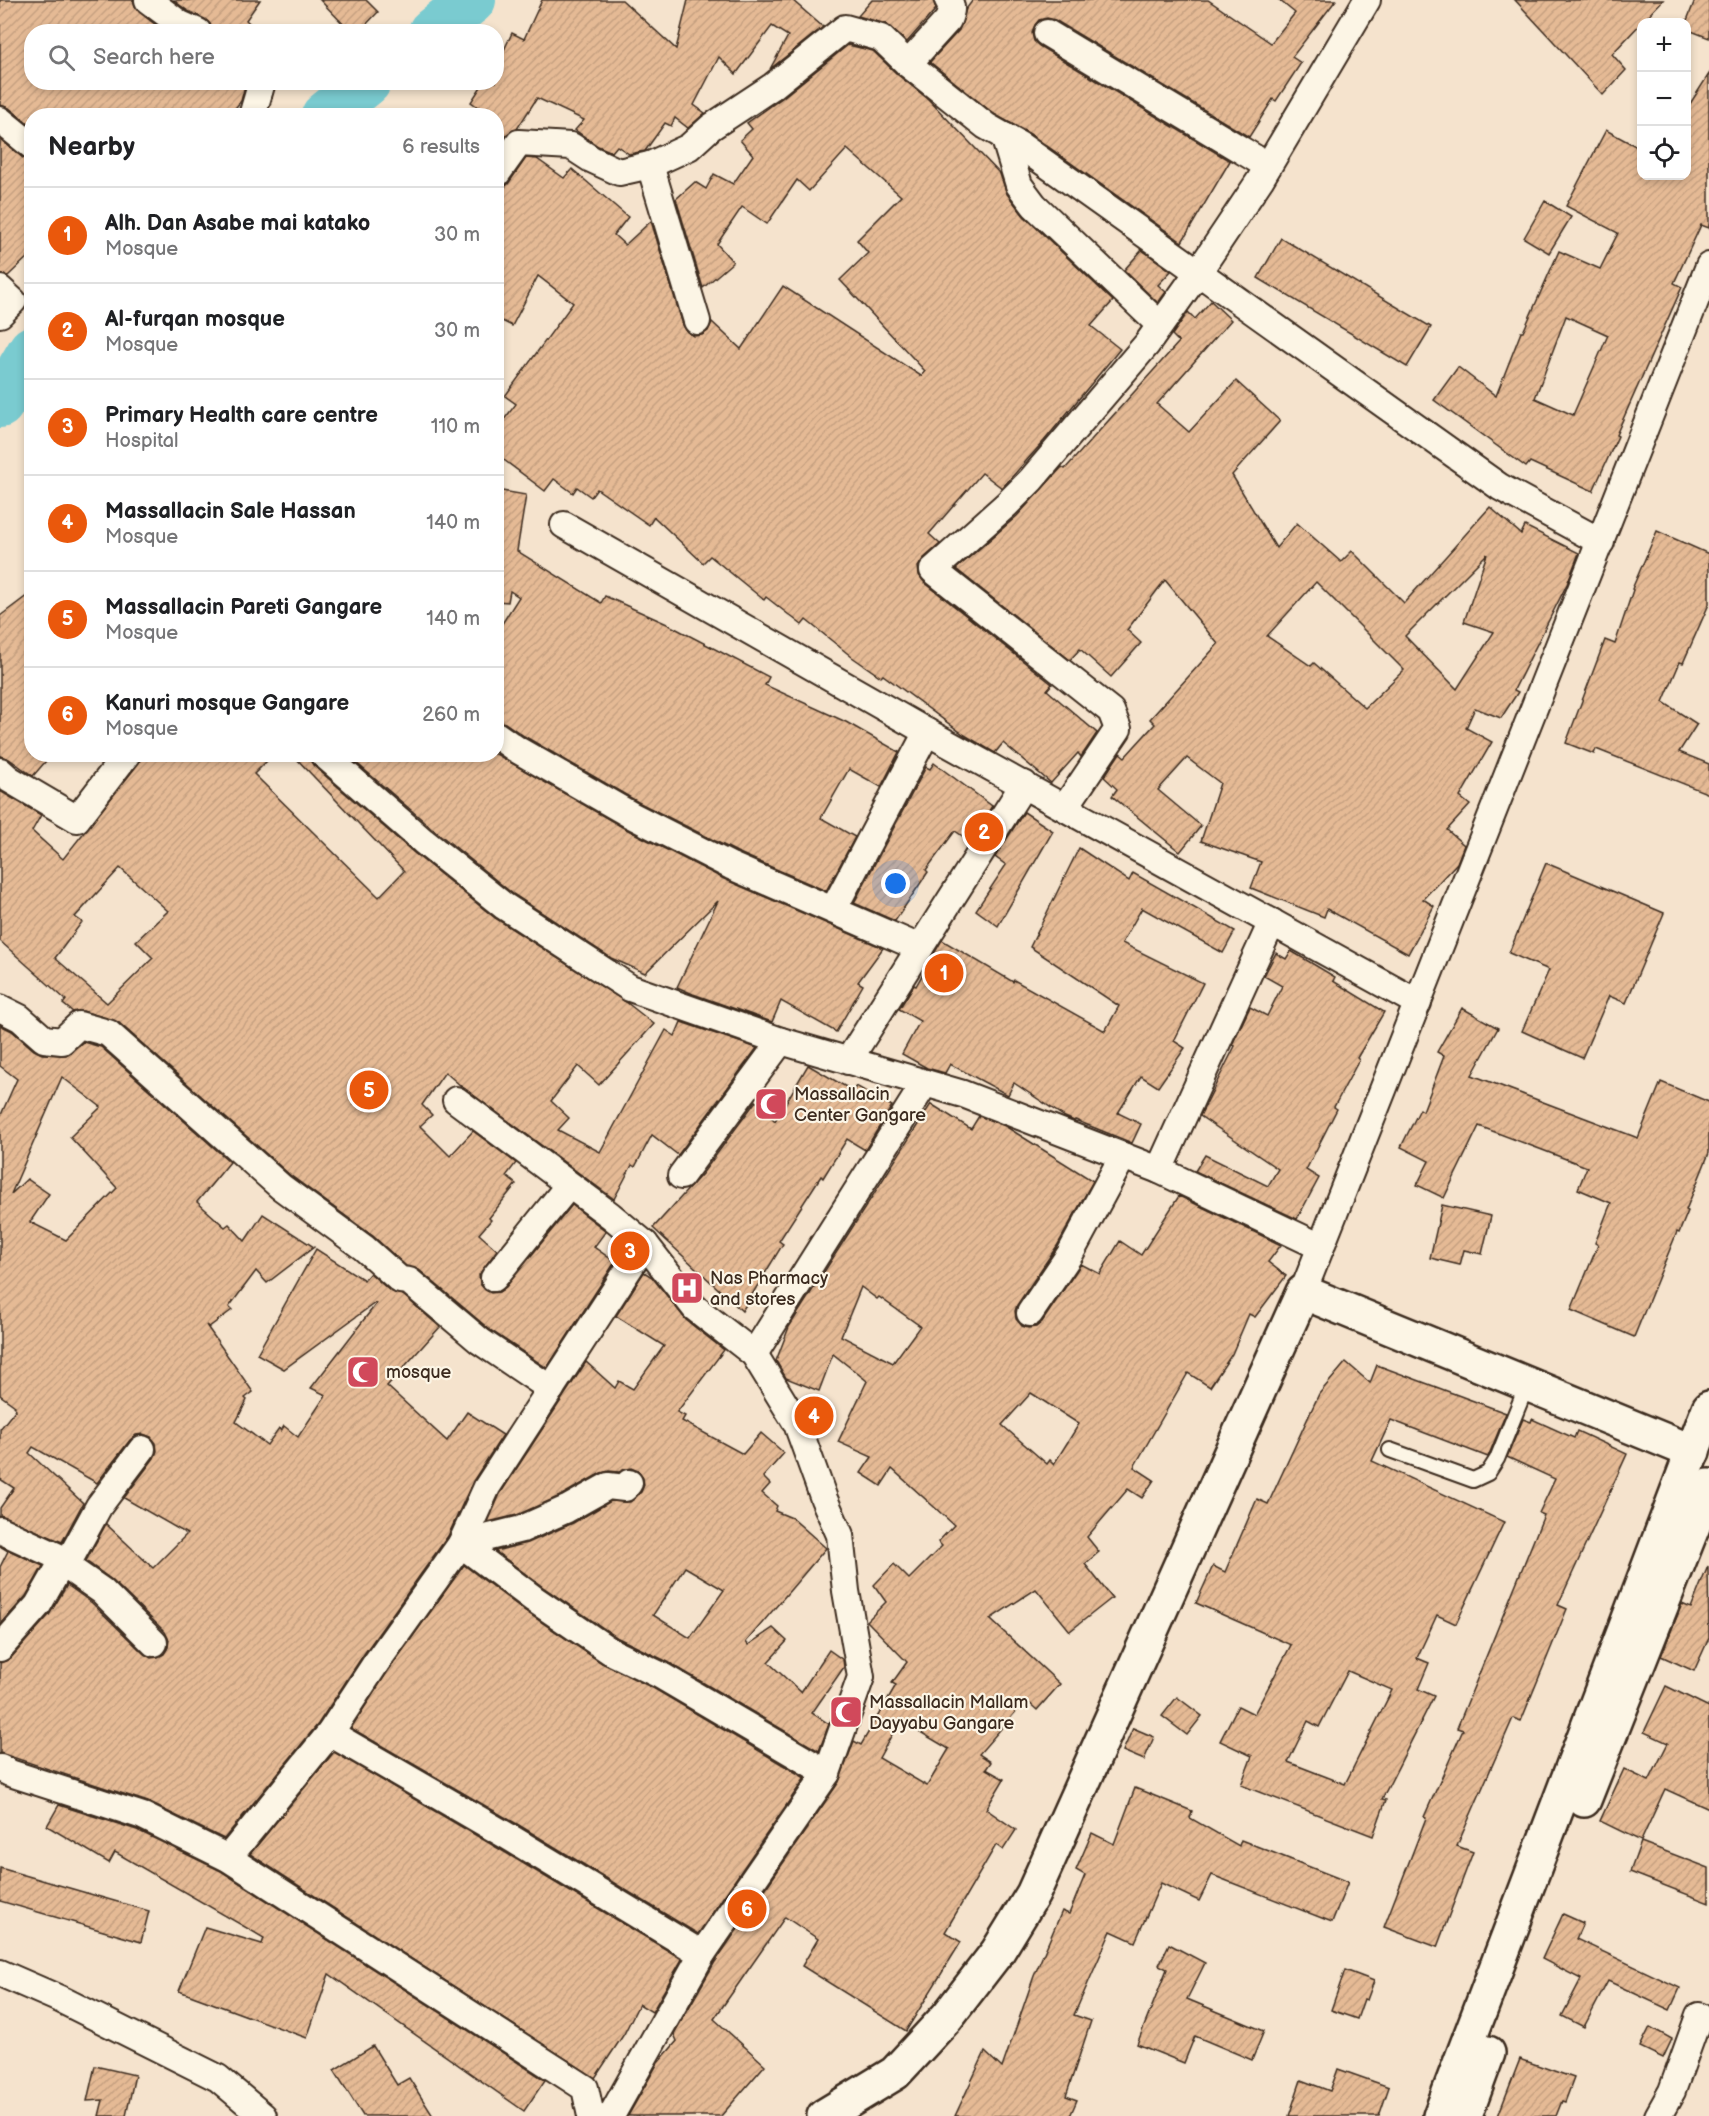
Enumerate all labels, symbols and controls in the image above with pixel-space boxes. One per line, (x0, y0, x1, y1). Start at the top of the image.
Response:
map controls (1637, 18, 1691, 180)
button: + (1637, 18, 1691, 72)
search box (24, 24, 504, 90)
icon: search (45, 41, 78, 74)
text: Search here (93, 44, 215, 71)
button: − (1637, 72, 1691, 126)
button: locate (1637, 126, 1691, 180)
text: Nearby (48, 132, 135, 163)
text: 6 results (402, 135, 480, 159)
text: Alh. Dan Asabe mai katako (105, 210, 370, 237)
text: 1 (63, 223, 72, 247)
text: 30 m (434, 223, 480, 247)
text: Mosque (105, 237, 178, 261)
text: Al-furqan mosque (105, 306, 285, 333)
text: 2 (62, 319, 73, 343)
text: 30 m (434, 319, 480, 343)
text: Mosque (105, 333, 178, 357)
text: Primary Health care centre (105, 402, 378, 429)
text: 3 (62, 415, 73, 439)
text: 110 m (431, 415, 480, 439)
text: Hospital (105, 429, 178, 453)
text: Massallacin Sale Hassan (105, 498, 356, 525)
text: 4 (62, 511, 73, 535)
text: 140 m (426, 511, 480, 535)
text: Mosque (105, 525, 178, 549)
text: Massallacin Pareti Gangare (105, 594, 382, 621)
text: 5 (62, 607, 73, 631)
text: 140 m (426, 607, 480, 631)
text: Mosque (105, 621, 178, 645)
text: Kanuri mosque Gangare (105, 690, 349, 717)
text: 6 (61, 703, 74, 727)
text: 260 m (422, 703, 480, 727)
text: Mosque (105, 717, 178, 741)
pin: 2 (964, 810, 1004, 854)
your location (881, 869, 910, 898)
pin: 1 (924, 950, 964, 996)
pin: 5 (350, 1068, 388, 1112)
place label: Massallacin Center Gangare (794, 1084, 926, 1126)
mosque icon: Massallacin Center Gangare (753, 1086, 789, 1122)
pin: 3 (610, 1228, 650, 1274)
place label: Nas Pharmacy and stores (710, 1268, 829, 1310)
hospital icon: Nas Pharmacy and stores (669, 1270, 705, 1306)
mosque icon: mosque (345, 1354, 381, 1390)
place label: mosque (386, 1362, 452, 1383)
pin: 4 (794, 1394, 834, 1438)
place label: Massallacin Mallam Dayyabu Gangare (869, 1692, 1028, 1734)
mosque icon: Massallacin Mallam Dayyabu Gangare (828, 1694, 864, 1730)
pin: 6 (728, 1886, 766, 1932)

